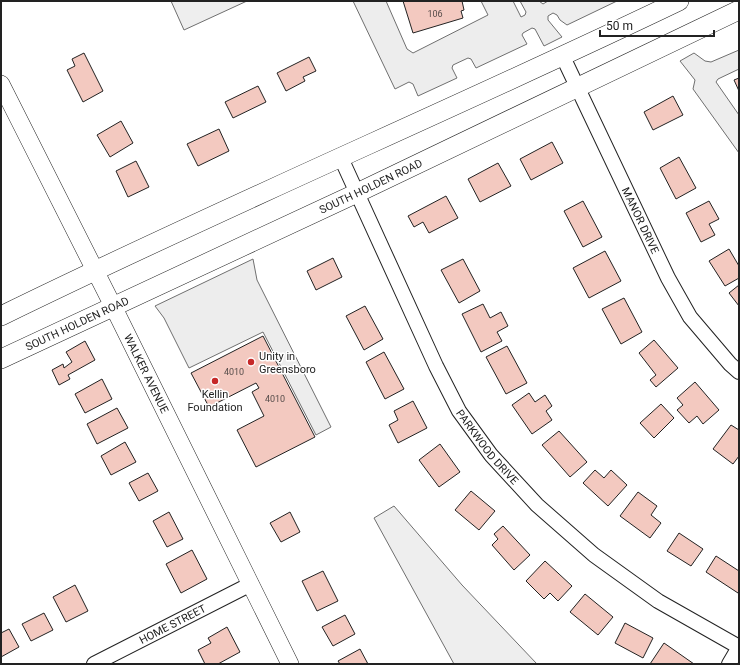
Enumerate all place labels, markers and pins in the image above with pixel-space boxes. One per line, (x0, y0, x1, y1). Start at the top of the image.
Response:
place label: Unity in Greensboro (259, 350, 316, 376)
marker: Unity in Greensboro (246, 357, 256, 367)
marker: Kellin Foundation (210, 376, 220, 386)
place label: Kellin Foundation (187, 388, 243, 414)

